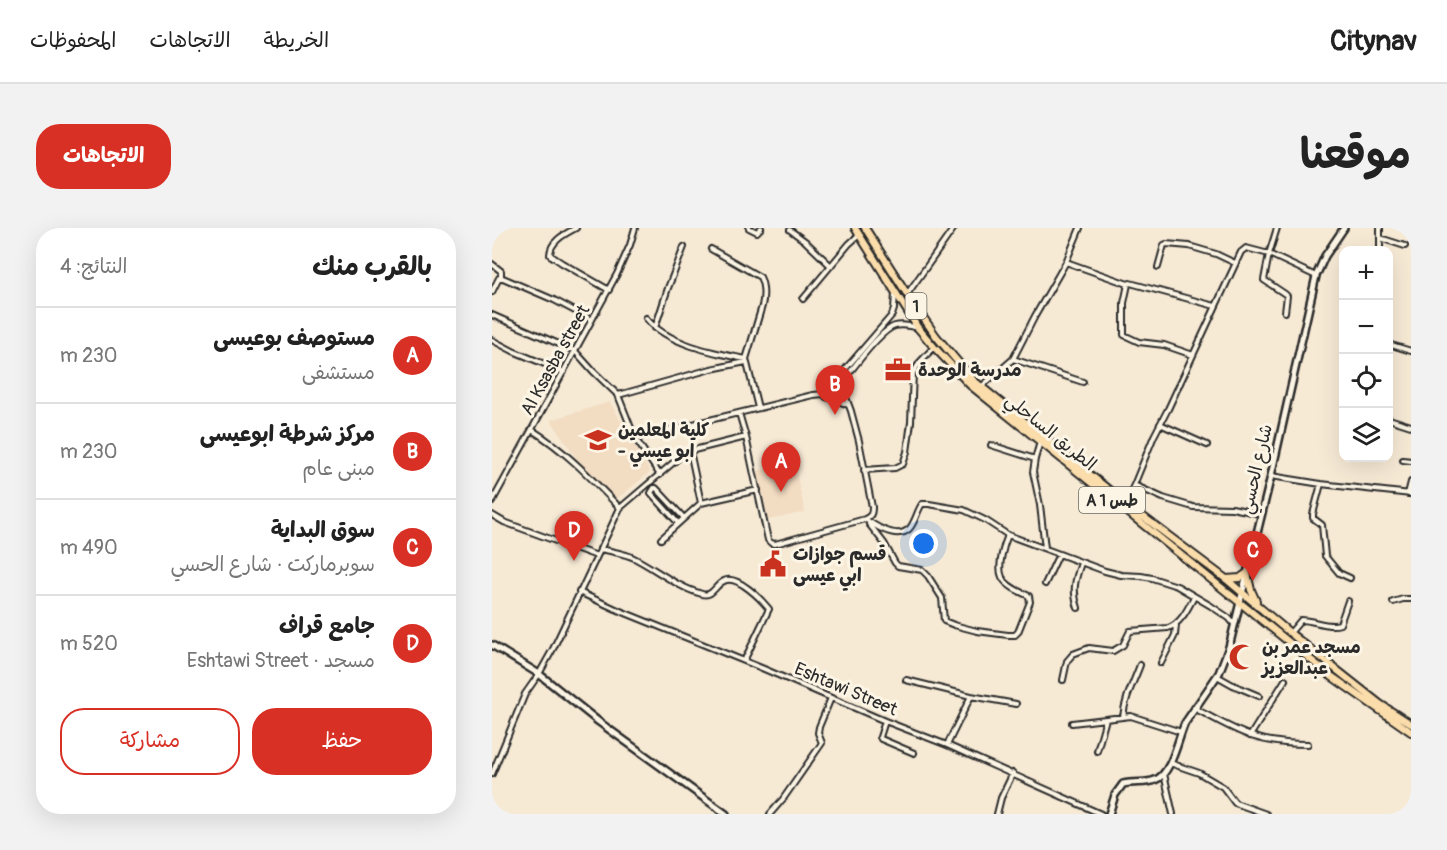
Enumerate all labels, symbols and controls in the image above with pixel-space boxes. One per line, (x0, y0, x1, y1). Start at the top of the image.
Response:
text: Citynav (1330, 24, 1417, 59)
text: المحفوظات (30, 27, 116, 54)
text: الاتجاهات (149, 27, 231, 54)
text: الخريطة (264, 27, 329, 54)
button: الاتجاهات (36, 124, 171, 189)
text: موقعنا (1300, 129, 1411, 181)
map controls (1339, 246, 1393, 462)
button: + (1339, 246, 1393, 300)
text: بالقرب منك (312, 251, 432, 283)
text: النتائج: 4 (60, 254, 127, 279)
road number: 1 (906, 293, 926, 319)
street label: Al Ksasba street (516, 300, 596, 419)
button: − (1339, 300, 1393, 354)
text: مستوصف بوعيسى (213, 324, 375, 352)
text: 230 m (60, 343, 118, 368)
text: A (406, 343, 419, 368)
button: locate (1339, 354, 1393, 408)
office icon: مدرسة الوحدة (883, 355, 913, 385)
place label: مدرسة الوحدة (918, 359, 1022, 382)
text: مستشفى (302, 360, 375, 385)
pin: B (816, 366, 854, 415)
street label: الطريق الساحلي (998, 389, 1101, 479)
button: layers (1339, 408, 1393, 462)
place label: كلية المعلمين - ابو عيسي (618, 419, 709, 467)
text: مركز شرطة ابوعيسى (200, 420, 375, 448)
street label: شارع الحسي (1235, 422, 1282, 517)
school or university icon: كلية المعلمين - ابو عيسي (583, 425, 613, 455)
text: 230 m (60, 439, 118, 464)
text: B (407, 439, 418, 464)
pin: A (762, 442, 800, 492)
text: مبنى عام (302, 456, 375, 481)
road number: A 1 طس (1079, 487, 1145, 513)
pin: D (554, 512, 593, 561)
text: سوق البداية (271, 516, 375, 544)
your location (909, 529, 938, 558)
pin: C (1234, 532, 1272, 581)
text: 490 m (60, 535, 118, 560)
text: C (406, 535, 419, 560)
place label: قسم جوازات ابي عيسى (793, 543, 886, 591)
public building icon: قسم جوازات ابي عيسى (758, 549, 788, 579)
text: سوبرماركت · شارع الحسي (170, 552, 375, 577)
text: جامع قراف (279, 612, 375, 640)
text: 520 m (60, 631, 118, 656)
text: D (406, 631, 419, 656)
place label: مسجد عمر بن عبدالعزيز (1260, 636, 1361, 680)
mosque icon: مسجد عمر بن عبدالعزيز (1227, 642, 1257, 672)
text: مسجد · Eshtawi Street (187, 648, 375, 673)
street label: Eshtawi Street (791, 657, 901, 722)
button: مشاركة (60, 708, 240, 775)
button: حفظ (252, 708, 432, 775)

